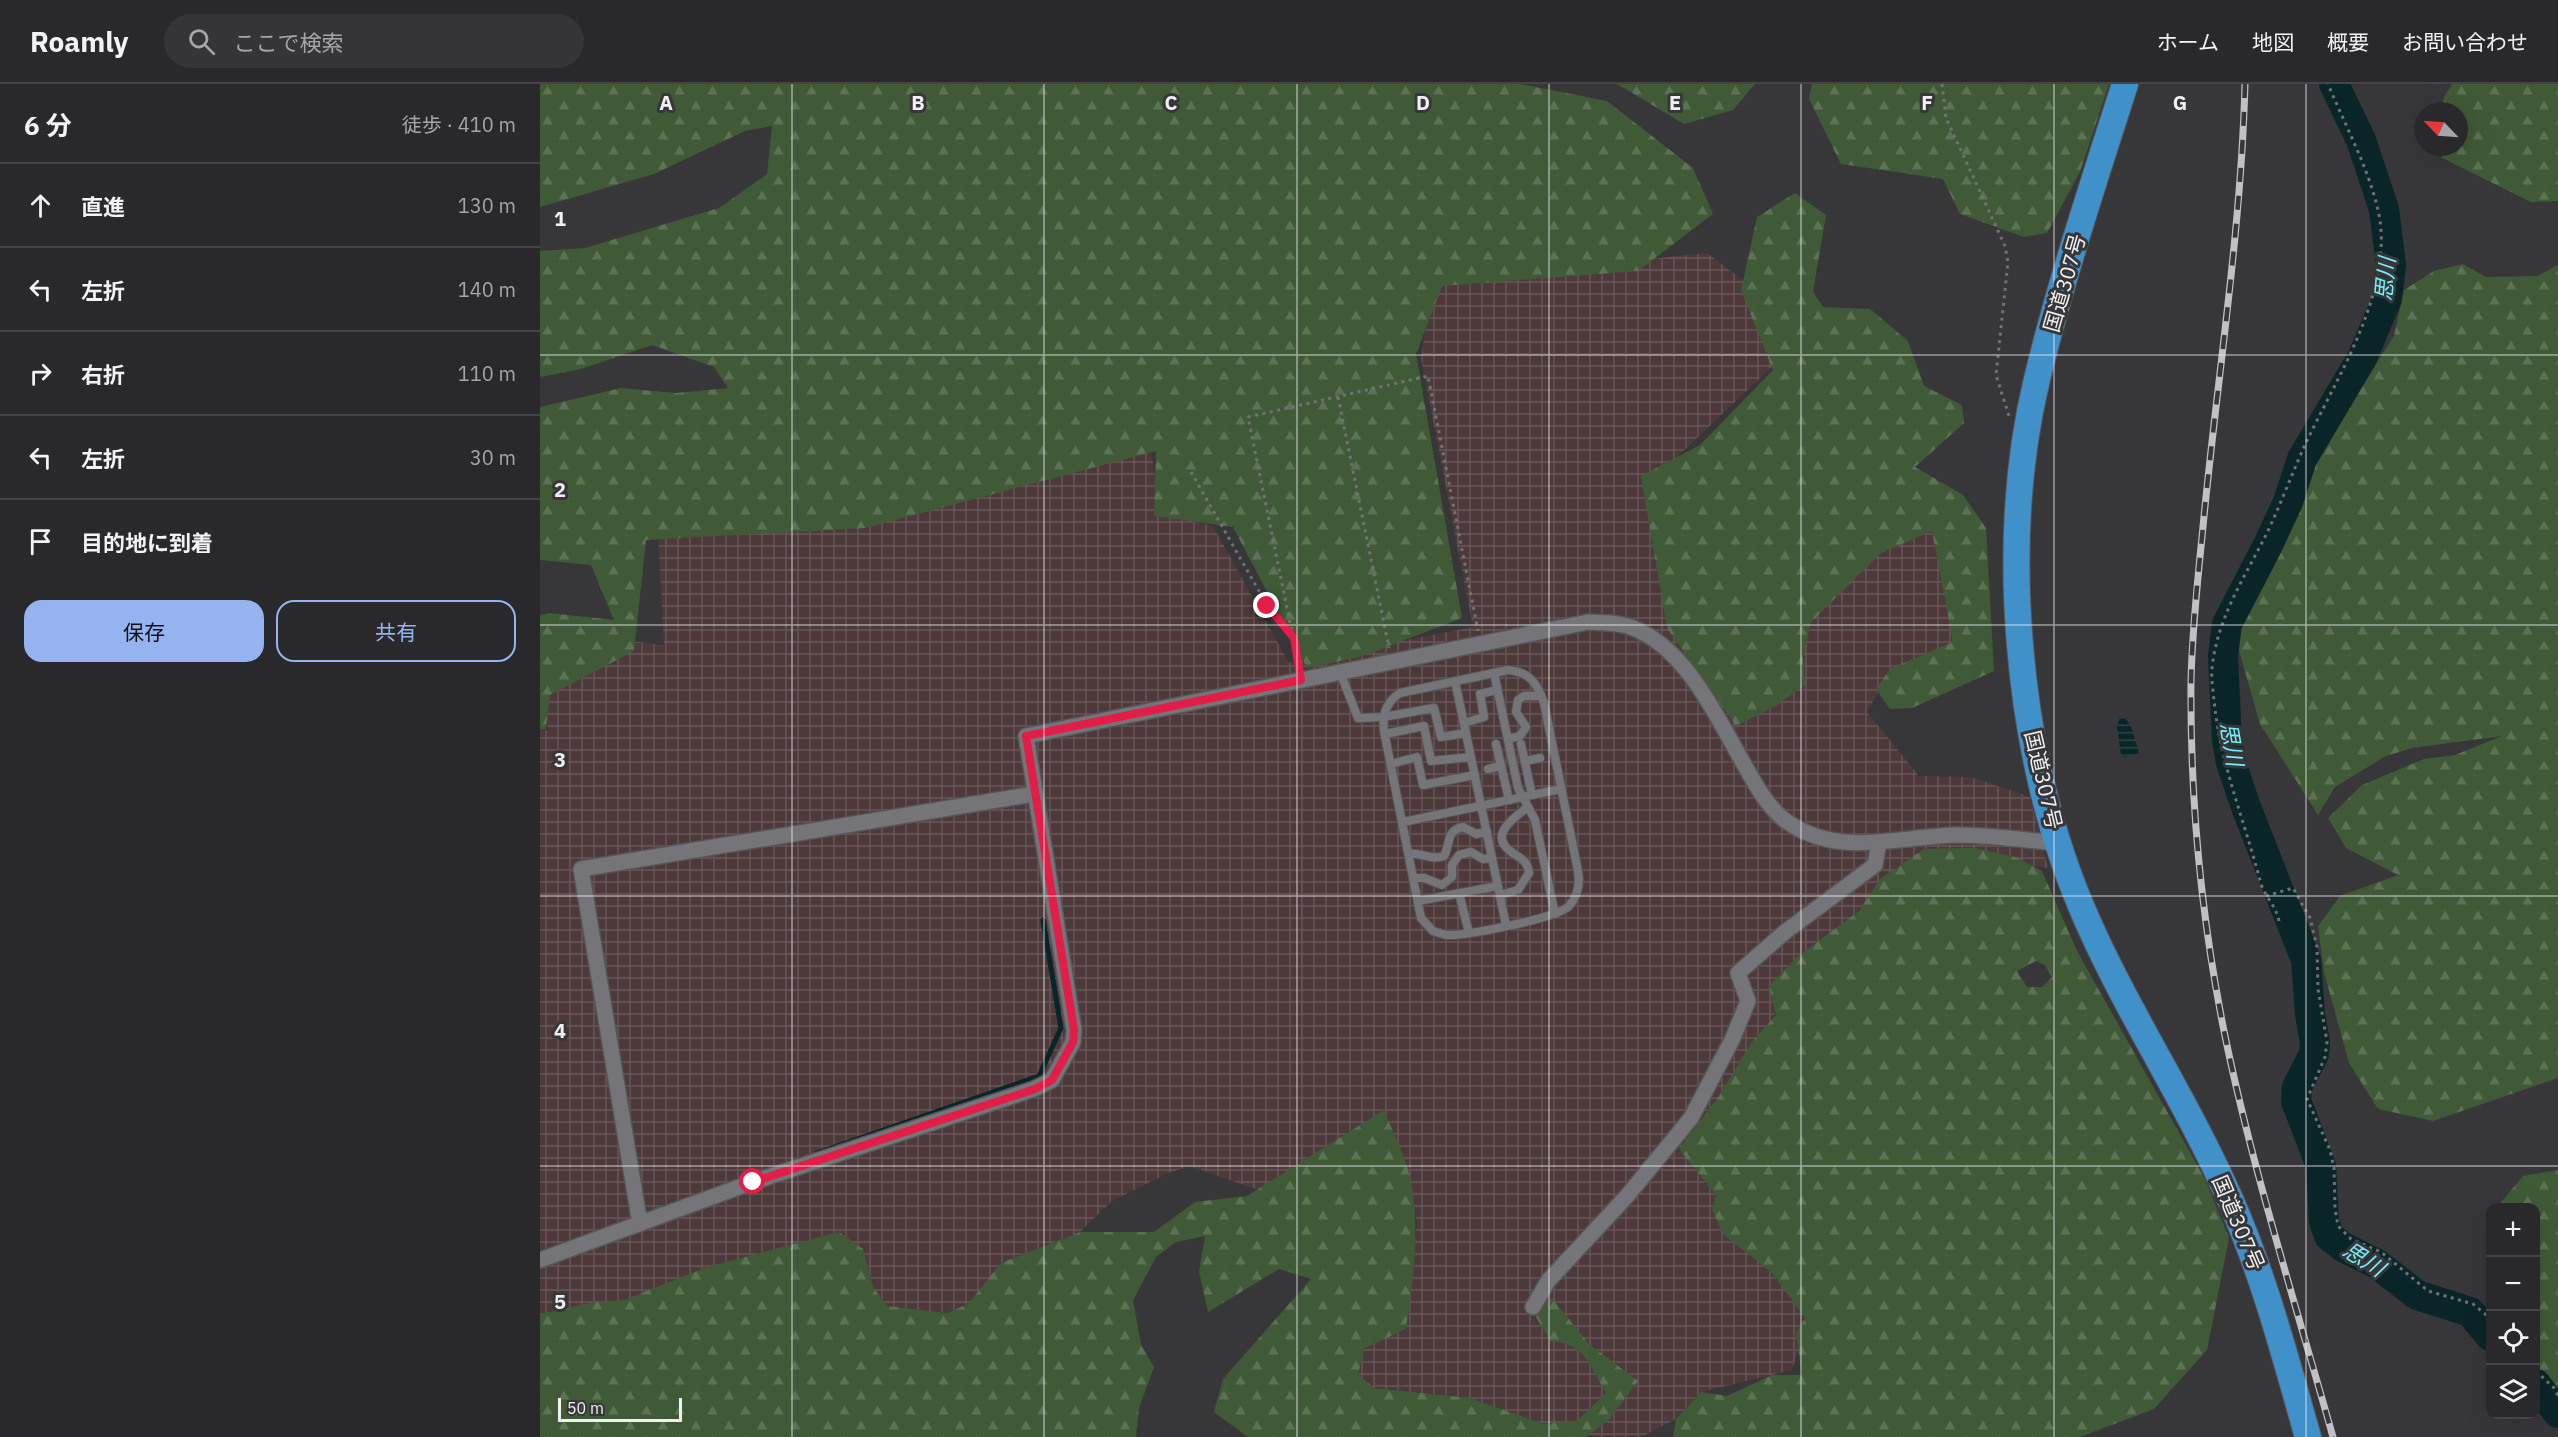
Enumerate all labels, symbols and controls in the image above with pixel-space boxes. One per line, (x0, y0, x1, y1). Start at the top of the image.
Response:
search box (164, 14, 584, 68)
text: Roamly (30, 23, 128, 60)
icon: search (185, 25, 218, 58)
text: ここで検索 (233, 28, 344, 57)
text: ホーム (2157, 28, 2219, 56)
text: 地図 (2252, 28, 2294, 56)
text: 概要 (2327, 28, 2369, 56)
text: お問い合わせ (2402, 28, 2528, 56)
text: A (659, 89, 673, 116)
text: B (911, 89, 925, 116)
text: C (1164, 89, 1178, 116)
text: D (1416, 89, 1430, 116)
text: E (1669, 89, 1681, 116)
text: F (1921, 89, 1933, 116)
text: G (2173, 89, 2187, 116)
north arrow (2414, 102, 2468, 156)
text: 6 分 (24, 108, 72, 142)
text: 徒歩 · 410 m (402, 111, 516, 138)
icon: ahead (24, 189, 57, 222)
text: 直進 (81, 192, 125, 221)
text: 130 m (458, 192, 516, 219)
text: 1 (554, 205, 566, 232)
street label: 国道307号 (2037, 230, 2091, 335)
water label: 思川 (2368, 254, 2401, 302)
icon: left (24, 273, 57, 306)
text: 左折 (81, 276, 125, 305)
text: 140 m (458, 276, 516, 303)
icon: right (24, 357, 57, 390)
text: 右折 (81, 360, 125, 389)
text: 110 m (458, 360, 516, 387)
icon: left (24, 441, 57, 474)
text: 左折 (81, 444, 125, 473)
text: 30 m (470, 444, 516, 471)
text: 2 (554, 476, 566, 503)
icon: arrive (24, 525, 57, 558)
text: 目的地に到着 (81, 528, 213, 557)
route end (1253, 592, 1279, 618)
button: 保存 (24, 600, 264, 662)
button: 共有 (276, 600, 516, 662)
water label: 思川 (2214, 720, 2251, 770)
street label: 国道307号 (2019, 728, 2069, 832)
text: 3 (554, 746, 566, 773)
text: 4 (554, 1017, 566, 1044)
route start (739, 1168, 765, 1194)
street label: 国道307号 (2206, 1171, 2272, 1274)
map controls (2486, 1203, 2540, 1419)
button: + (2486, 1203, 2540, 1257)
water label: 思川 (2338, 1235, 2392, 1284)
button: − (2486, 1257, 2540, 1311)
text: 5 (554, 1288, 566, 1315)
button: locate (2486, 1311, 2540, 1365)
button: layers (2486, 1365, 2540, 1419)
scale bar (558, 1395, 682, 1422)
text: 50 m (567, 1398, 604, 1418)

